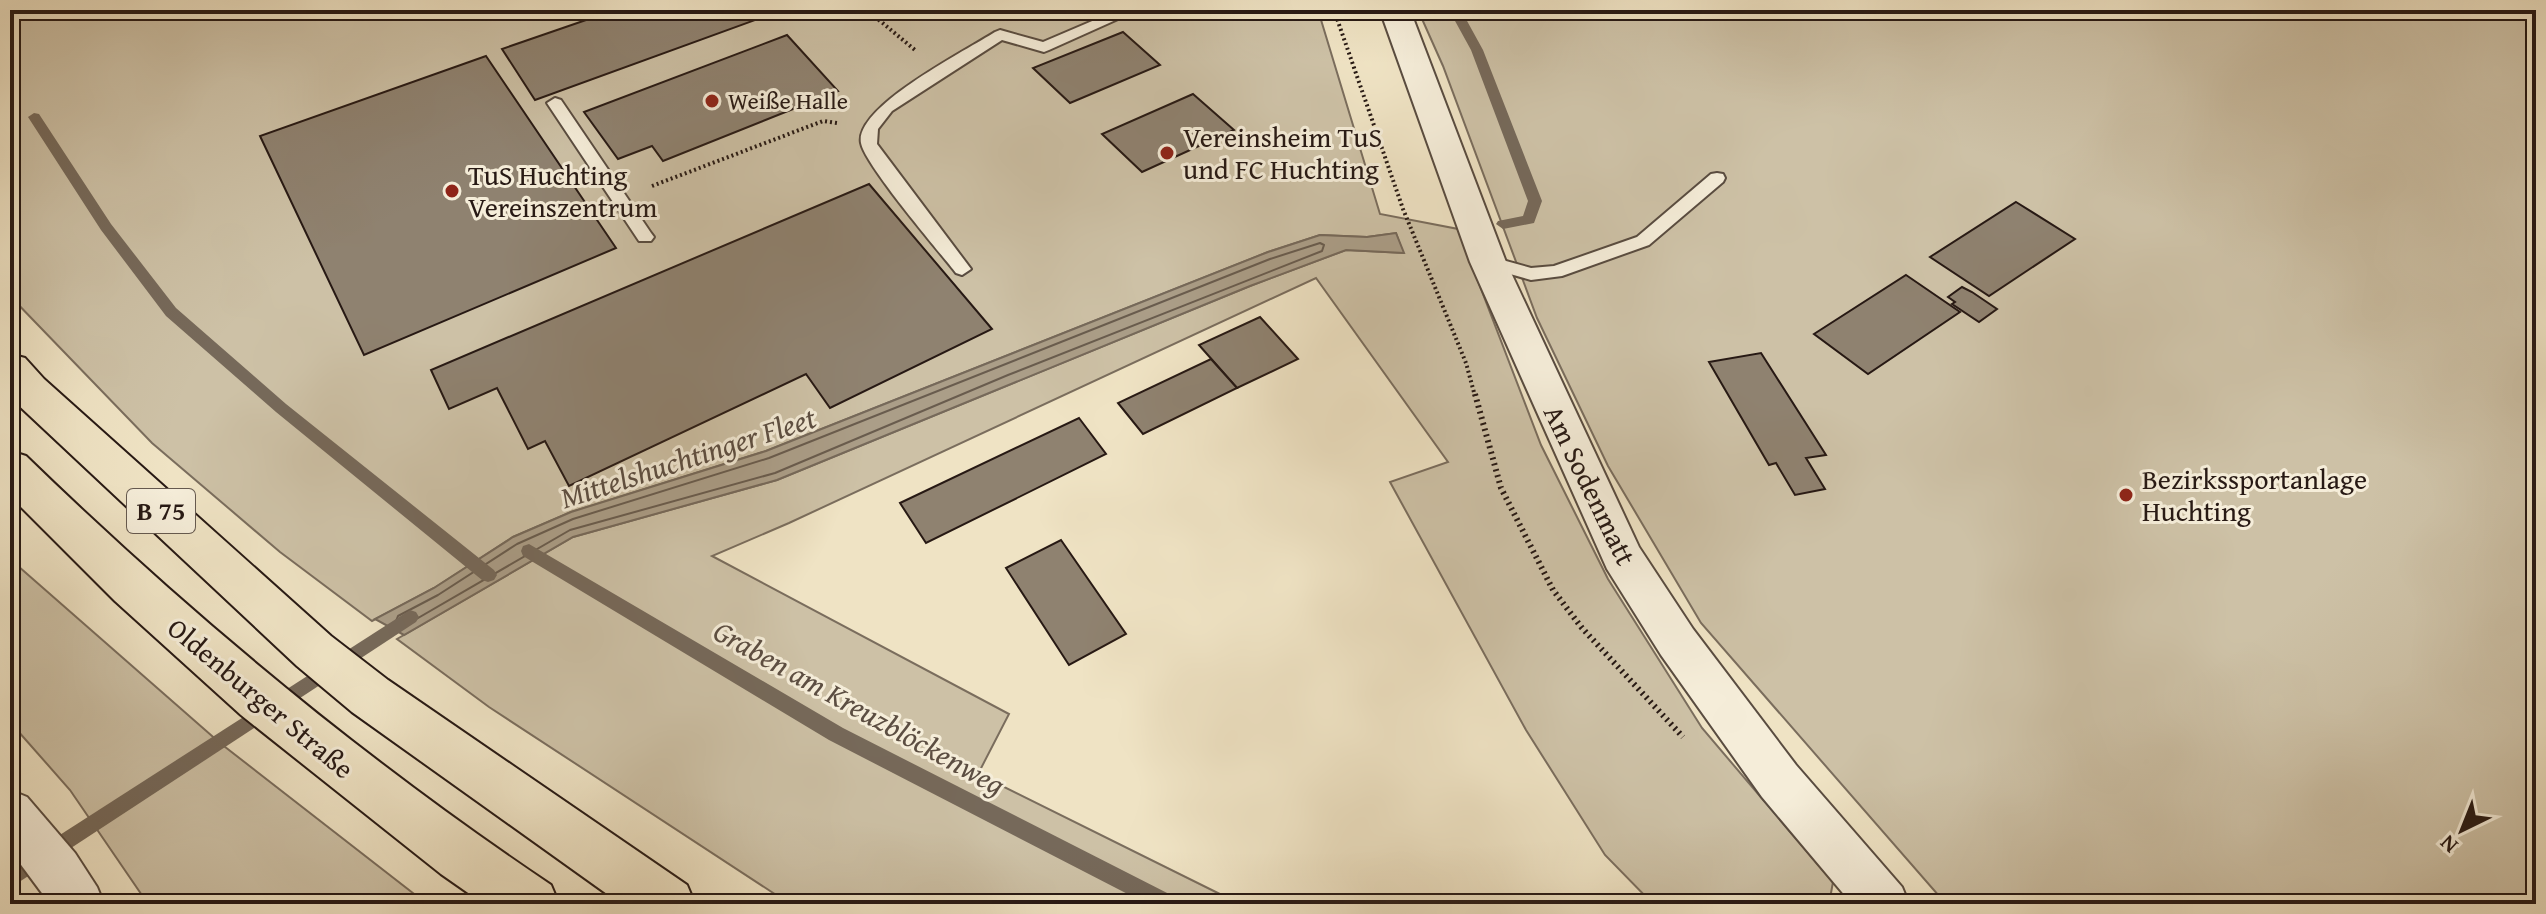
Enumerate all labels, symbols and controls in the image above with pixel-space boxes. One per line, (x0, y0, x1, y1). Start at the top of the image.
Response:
place label: Weiße Halle (728, 83, 848, 118)
marker: Weiße Halle (703, 92, 721, 110)
place label: Vereinsheim TuS und FC Huchting (1183, 116, 1382, 189)
marker: Vereinsheim TuS und FC Huchting (1158, 144, 1176, 162)
place label: TuS Huchting Vereinszentrum (468, 154, 657, 227)
marker: TuS Huchting Vereinszentrum (443, 182, 461, 200)
water label: Mittelshuchtinger Fleet (554, 395, 822, 519)
street label: Am Sodenmatt (1534, 398, 1647, 572)
place label: Bezirkssportanlage Huchting (2142, 458, 2367, 531)
marker: Bezirkssportanlage Huchting (2117, 486, 2135, 504)
road number: B 75 (127, 489, 195, 533)
street label: Oldenburger Straße (159, 607, 363, 788)
water label: Graben am Kreuzblöckenweg (706, 609, 1014, 806)
north arrow (2422, 790, 2502, 870)
text: N (2432, 828, 2465, 861)

